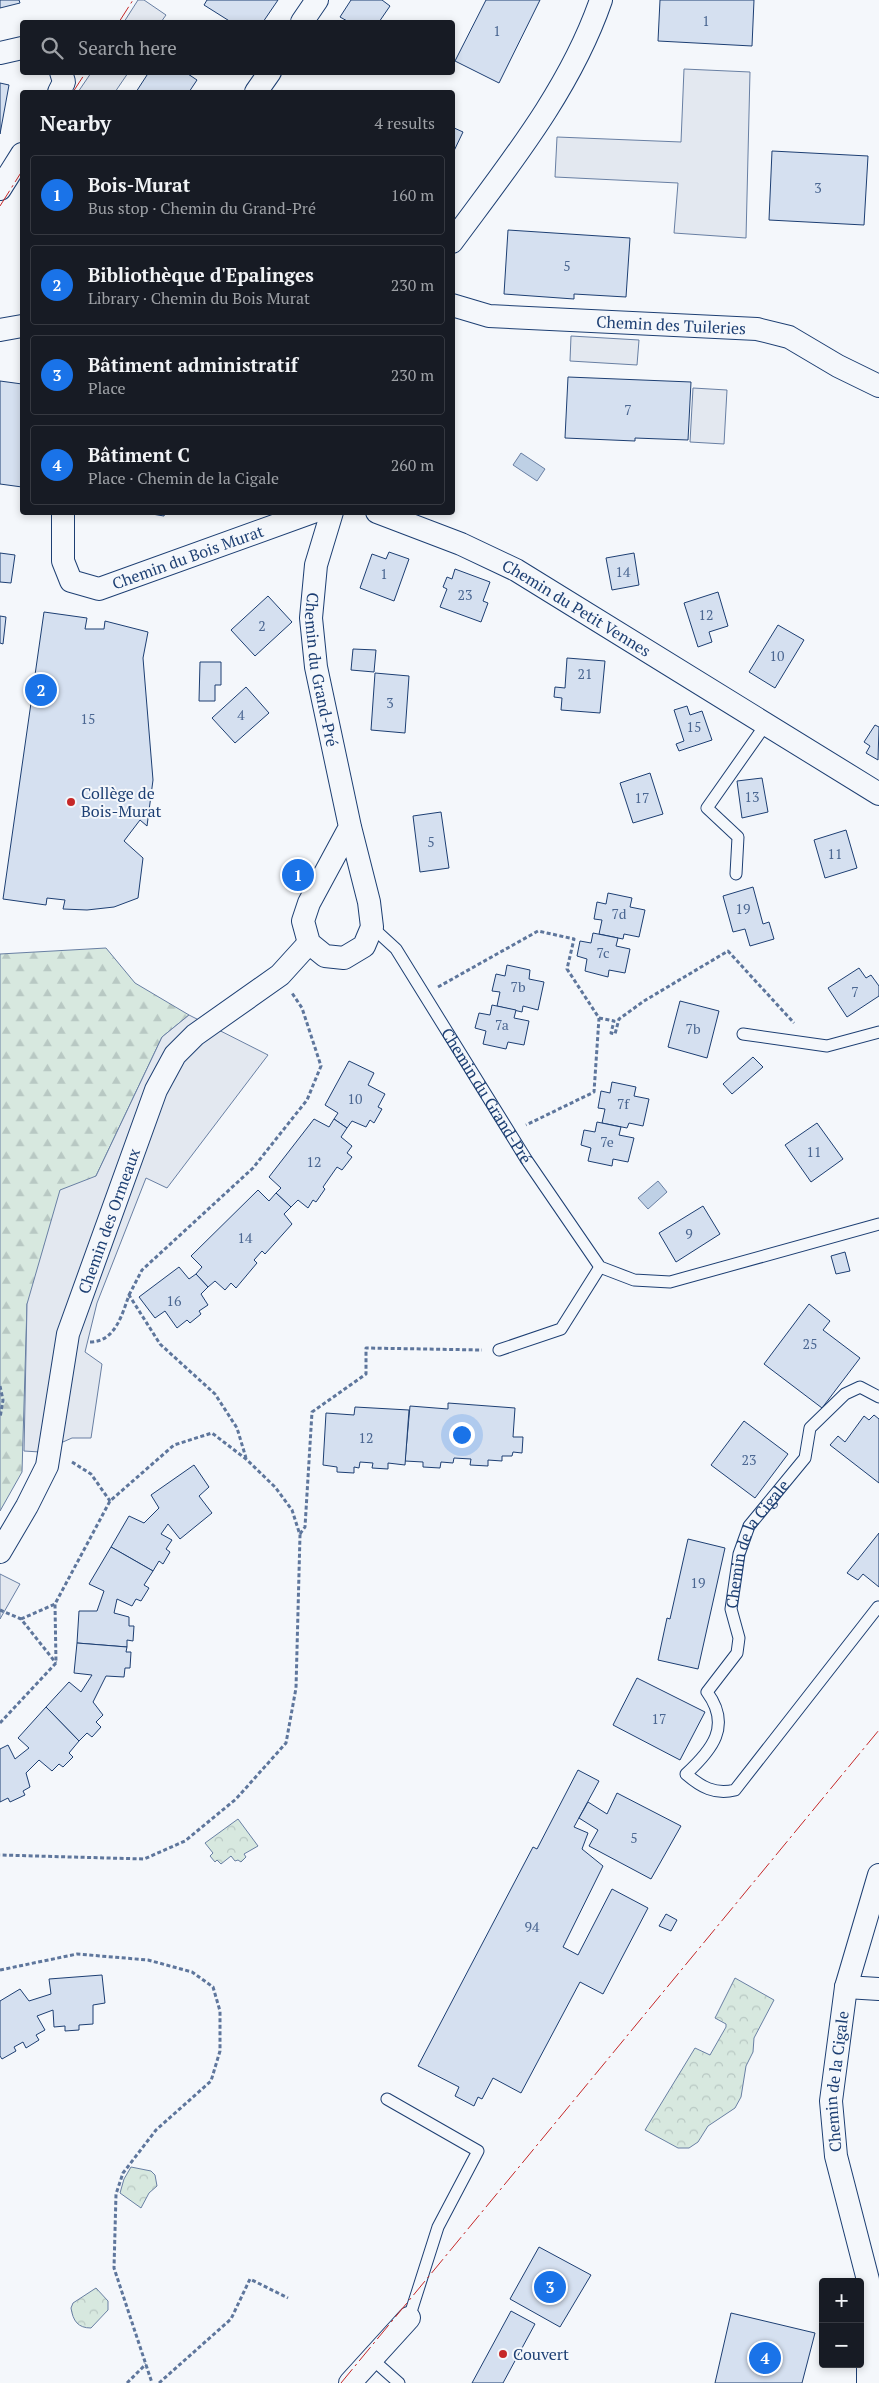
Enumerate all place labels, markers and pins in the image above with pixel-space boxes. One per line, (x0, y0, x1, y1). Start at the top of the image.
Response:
pin: 2 (25, 671, 57, 709)
place label: Collège de Bois-Murat (81, 782, 162, 822)
marker: Collège de Bois-Murat (65, 796, 77, 808)
pin: 1 (282, 856, 314, 894)
pin: 3 (534, 2268, 566, 2306)
pin: 4 (749, 2339, 781, 2377)
place label: Couvert (513, 2343, 569, 2365)
marker: Couvert (497, 2348, 509, 2360)

